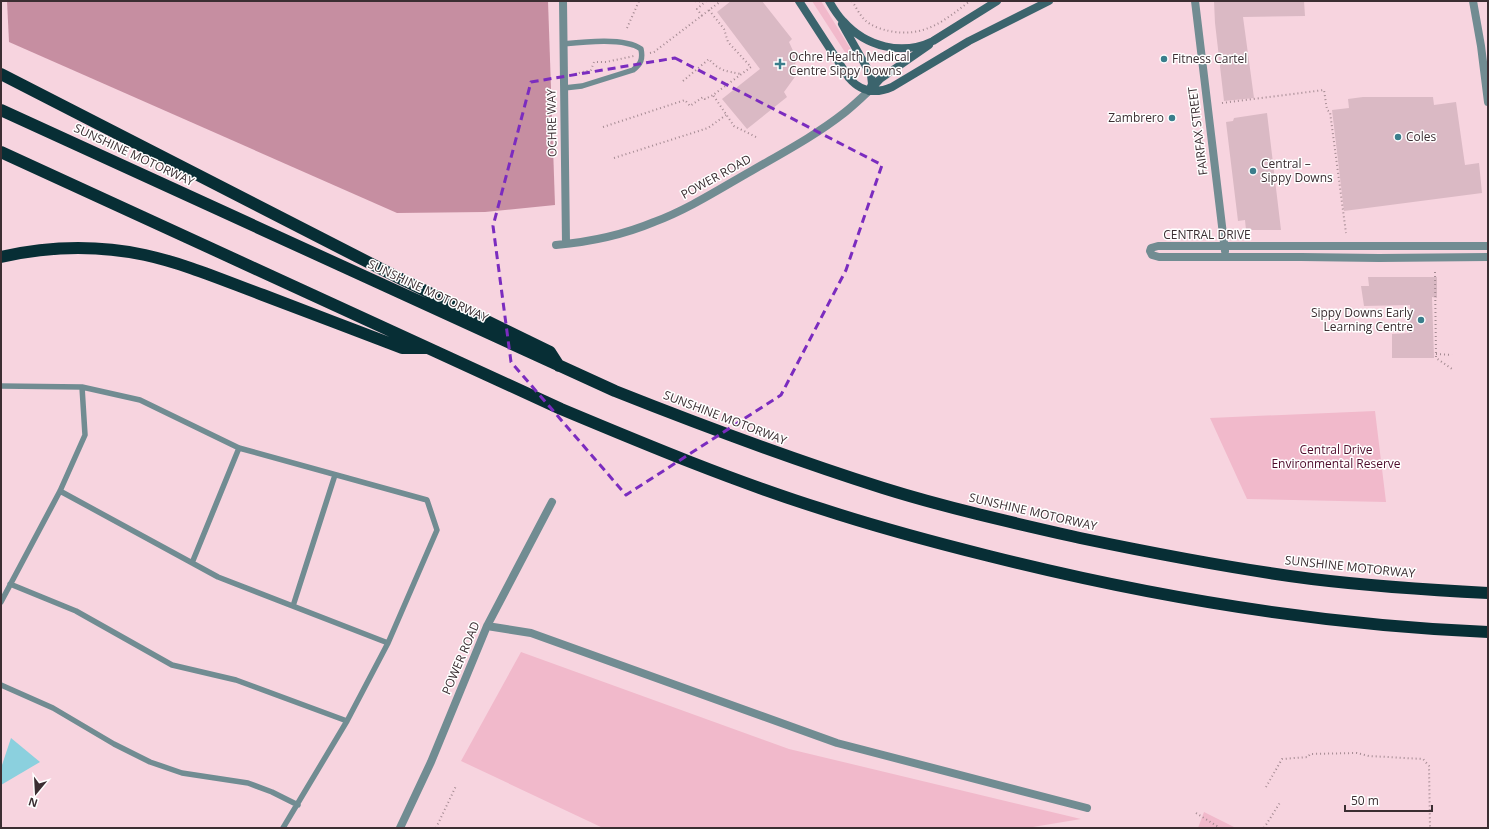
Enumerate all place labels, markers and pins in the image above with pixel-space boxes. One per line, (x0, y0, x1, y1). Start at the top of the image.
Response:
place label: Ochre Health Medical Centre Sippy Downs (789, 48, 910, 79)
place label: Fitness Cartel (1172, 50, 1247, 67)
marker: Fitness Cartel (1159, 54, 1169, 64)
marker: Ochre Health Medical Centre Sippy Downs (774, 58, 786, 70)
place label: Zambrero (1108, 109, 1164, 126)
marker: Zambrero (1167, 113, 1177, 123)
place label: Coles (1406, 128, 1437, 145)
marker: Coles (1393, 132, 1403, 142)
place label: Central – Sippy Downs (1261, 155, 1333, 186)
marker: Central – Sippy Downs (1248, 166, 1258, 176)
place label: Sippy Downs Early Learning Centre (1311, 304, 1414, 335)
marker: Sippy Downs Early Learning Centre (1416, 315, 1426, 325)

